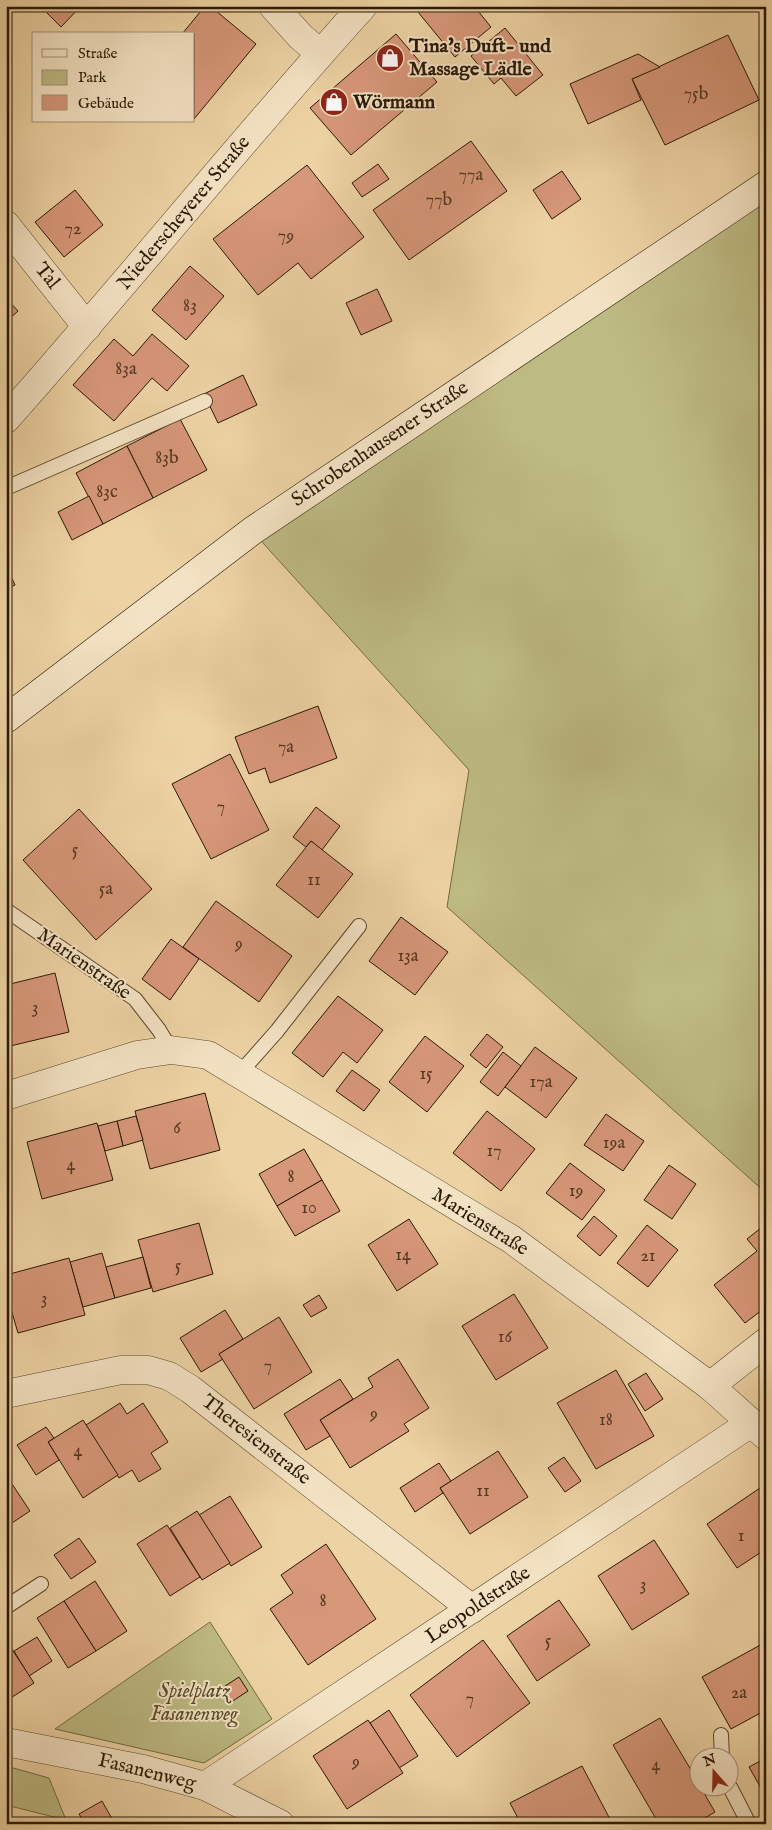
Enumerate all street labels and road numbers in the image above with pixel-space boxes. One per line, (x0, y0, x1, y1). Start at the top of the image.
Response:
street label: Niederscheyerer Straße (112, 131, 256, 295)
street label: Tal (29, 258, 66, 295)
street label: Schrobenhausener Straße (287, 375, 473, 513)
street label: Marienstraße (32, 922, 136, 1006)
street label: Marienstraße (427, 1182, 533, 1262)
street label: Theresienstraße (196, 1389, 316, 1491)
street label: Leopoldstraße (421, 1561, 535, 1649)
street label: Fasanenweg (95, 1748, 200, 1797)

